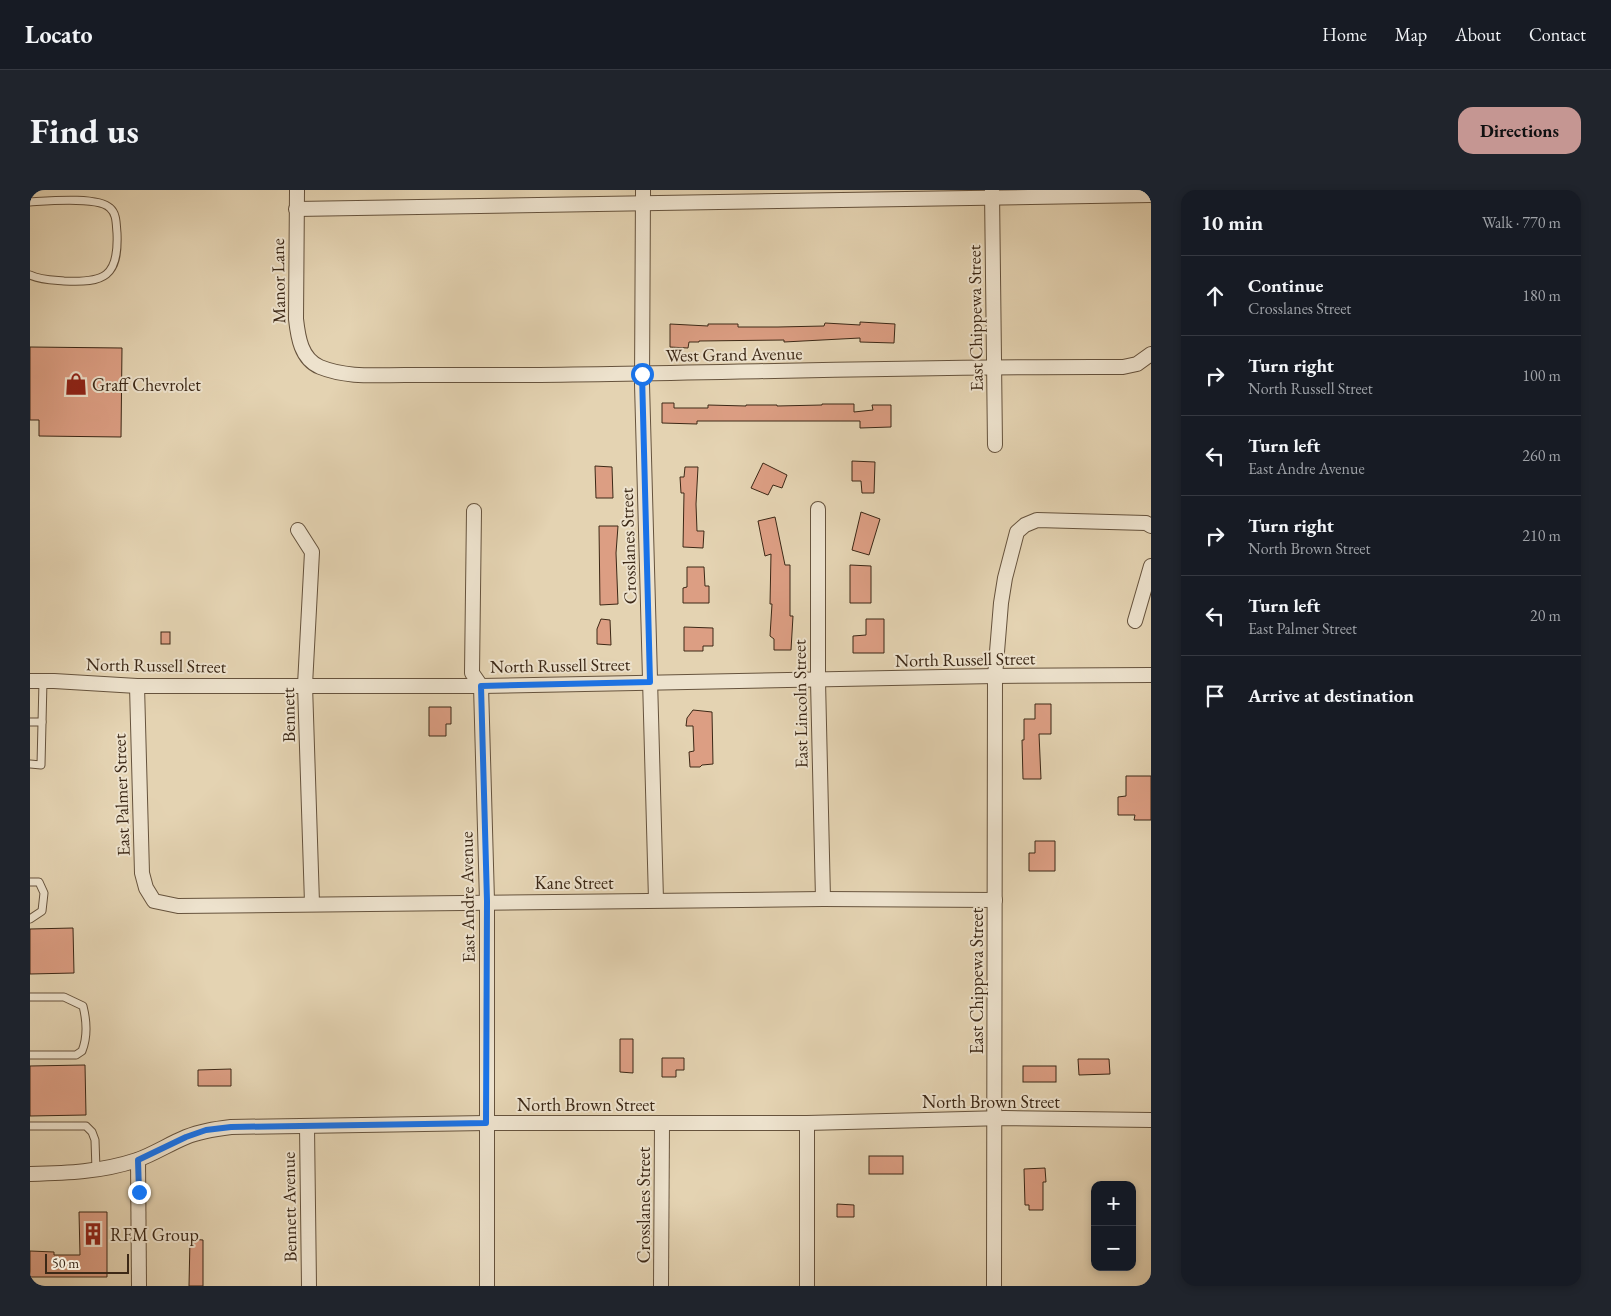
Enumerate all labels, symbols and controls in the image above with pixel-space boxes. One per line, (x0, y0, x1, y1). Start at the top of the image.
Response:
text: Locato (25, 19, 93, 50)
text: Home (1322, 23, 1367, 46)
text: Map (1395, 23, 1427, 46)
text: About (1455, 23, 1501, 46)
text: Contact (1529, 23, 1586, 46)
button: Directions (1458, 107, 1581, 154)
text: Find us (30, 108, 139, 153)
text: 10 min (1201, 209, 1263, 236)
text: Walk · 770 m (1482, 212, 1561, 233)
street label: Manor Lane (266, 238, 290, 324)
street label: East Chippewa Street (962, 244, 988, 391)
text: Continue (1248, 273, 1323, 298)
icon: ahead (1201, 282, 1229, 310)
text: 180 m (1522, 285, 1561, 306)
text: Crosslanes Street (1248, 298, 1351, 319)
street label: West Grand Avenue (665, 341, 803, 367)
text: Turn right (1248, 353, 1334, 378)
icon: right (1201, 362, 1229, 390)
route start (631, 363, 654, 386)
text: 100 m (1522, 365, 1561, 386)
shop icon: Graff Chevrolet (63, 371, 89, 397)
place label: Graff Chevrolet (92, 373, 201, 396)
text: North Russell Street (1248, 378, 1373, 399)
text: Turn left (1248, 433, 1320, 458)
icon: left (1201, 442, 1229, 470)
text: 260 m (1522, 445, 1561, 466)
text: East Andre Avenue (1248, 458, 1365, 479)
street label: Crosslanes Street (614, 487, 642, 605)
text: Turn right (1248, 513, 1334, 538)
icon: right (1201, 522, 1229, 550)
text: 210 m (1522, 525, 1561, 546)
text: North Brown Street (1248, 538, 1371, 559)
text: Turn left (1248, 593, 1320, 618)
icon: left (1201, 602, 1229, 630)
text: 20 m (1530, 605, 1561, 626)
text: East Palmer Street (1248, 618, 1357, 639)
street label: East Lincoln Street (787, 639, 813, 769)
street label: North Russell Street (895, 646, 1036, 672)
street label: North Russell Street (86, 652, 227, 678)
street label: North Russell Street (490, 652, 631, 678)
icon: arrive (1201, 682, 1229, 710)
text: Arrive at destination (1248, 683, 1414, 708)
street label: Bennett (276, 687, 300, 743)
street label: East Palmer Street (107, 733, 135, 857)
street label: East Andre Avenue (454, 831, 480, 963)
street label: Kane Street (534, 871, 614, 894)
street label: East Chippewa Street (965, 907, 988, 1054)
street label: North Brown Street (922, 1090, 1060, 1113)
street label: North Brown Street (517, 1093, 655, 1116)
street label: Crosslanes Street (632, 1147, 655, 1263)
street label: Bennett Avenue (277, 1152, 301, 1262)
route end (128, 1181, 151, 1204)
map controls (1091, 1181, 1136, 1271)
button: + (1091, 1181, 1136, 1226)
building icon: RFM Group (80, 1221, 106, 1247)
place label: RFM Group (110, 1223, 199, 1246)
button: − (1091, 1226, 1136, 1271)
scale bar (45, 1251, 129, 1274)
text: 50 m (52, 1254, 79, 1272)

